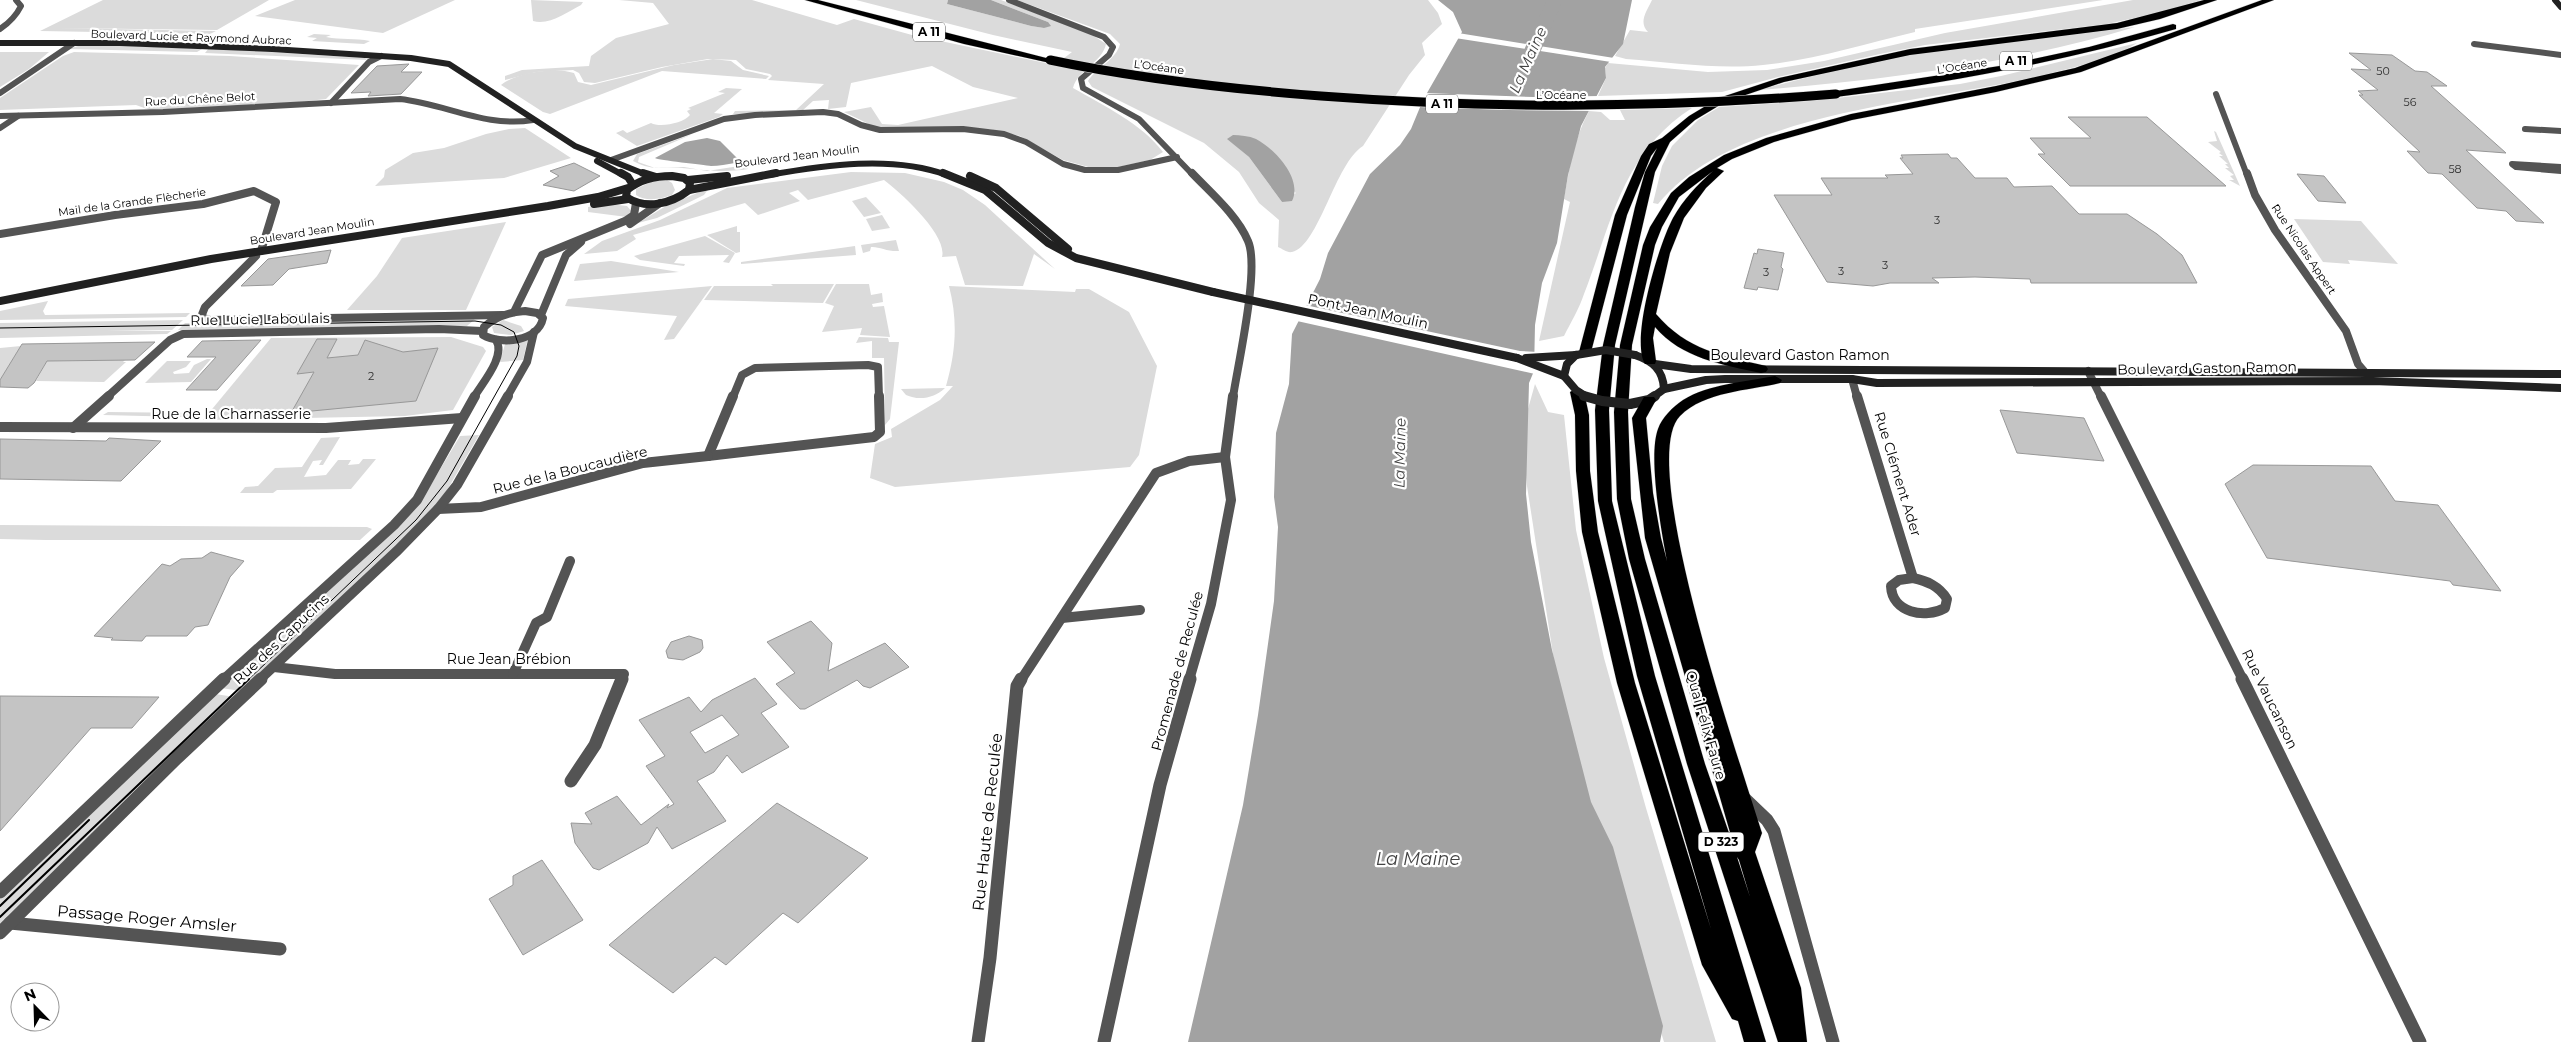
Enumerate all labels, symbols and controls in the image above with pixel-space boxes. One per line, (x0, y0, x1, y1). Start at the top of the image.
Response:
road number: A 11 (913, 22, 945, 42)
water label: La Maine (1505, 24, 1551, 96)
street label: Boulevard Lucie et Raymond Aubrac (90, 26, 292, 48)
road number: A 11 (2000, 51, 2032, 70)
street label: L’Océane (1936, 55, 1988, 77)
street label: L’Océane (1133, 57, 1185, 78)
house number: 50 (2376, 64, 2390, 78)
street label: L’Océane (1536, 88, 1587, 102)
street label: Rue du Chêne Belot (144, 89, 256, 109)
road number: A 11 (1426, 95, 1458, 114)
house number: 56 (2404, 95, 2417, 109)
street label: Boulevard Jean Moulin (734, 141, 860, 171)
house number: 58 (2448, 162, 2462, 176)
street label: Mail de la Grande Flècherie (57, 185, 207, 219)
street label: Rue Nicolas Appert (2269, 201, 2340, 297)
house number: 3 (1934, 213, 1940, 227)
street label: Boulevard Jean Moulin (249, 214, 375, 248)
house number: 3 (1882, 258, 1888, 272)
house number: 3 (1838, 264, 1844, 278)
house number: 3 (1763, 265, 1769, 279)
street label: Pont Jean Moulin (1306, 289, 1430, 333)
street label: Rue Lucie Laboulais (190, 309, 330, 329)
street label: Boulevard Gaston Ramon (1710, 346, 1890, 364)
street label: Boulevard Gaston Ramon (2117, 357, 2297, 379)
house number: 2 (368, 369, 374, 383)
street label: Rue de la Charnasserie (151, 405, 311, 423)
street label: Rue Clément Ader (1870, 409, 1926, 539)
water label: La Maine (1389, 418, 1410, 488)
street label: Rue de la Boucaudière (491, 442, 649, 498)
street label: Promenade de Reculée (1147, 589, 1207, 753)
street label: Rue des Capucins (229, 590, 333, 688)
street label: Rue Vaucanson (2238, 646, 2302, 752)
street label: Rue Jean Brébion (447, 650, 571, 668)
street label: Quai Félix Faure (1682, 668, 1730, 782)
street label: Rue Haute de Reculée (969, 732, 1006, 912)
road number: D 323 (1698, 832, 1744, 852)
water label: La Maine (1376, 848, 1460, 870)
street label: Passage Roger Amsler (56, 901, 237, 936)
north arrow (10, 982, 60, 1032)
text: N (21, 985, 39, 1006)

